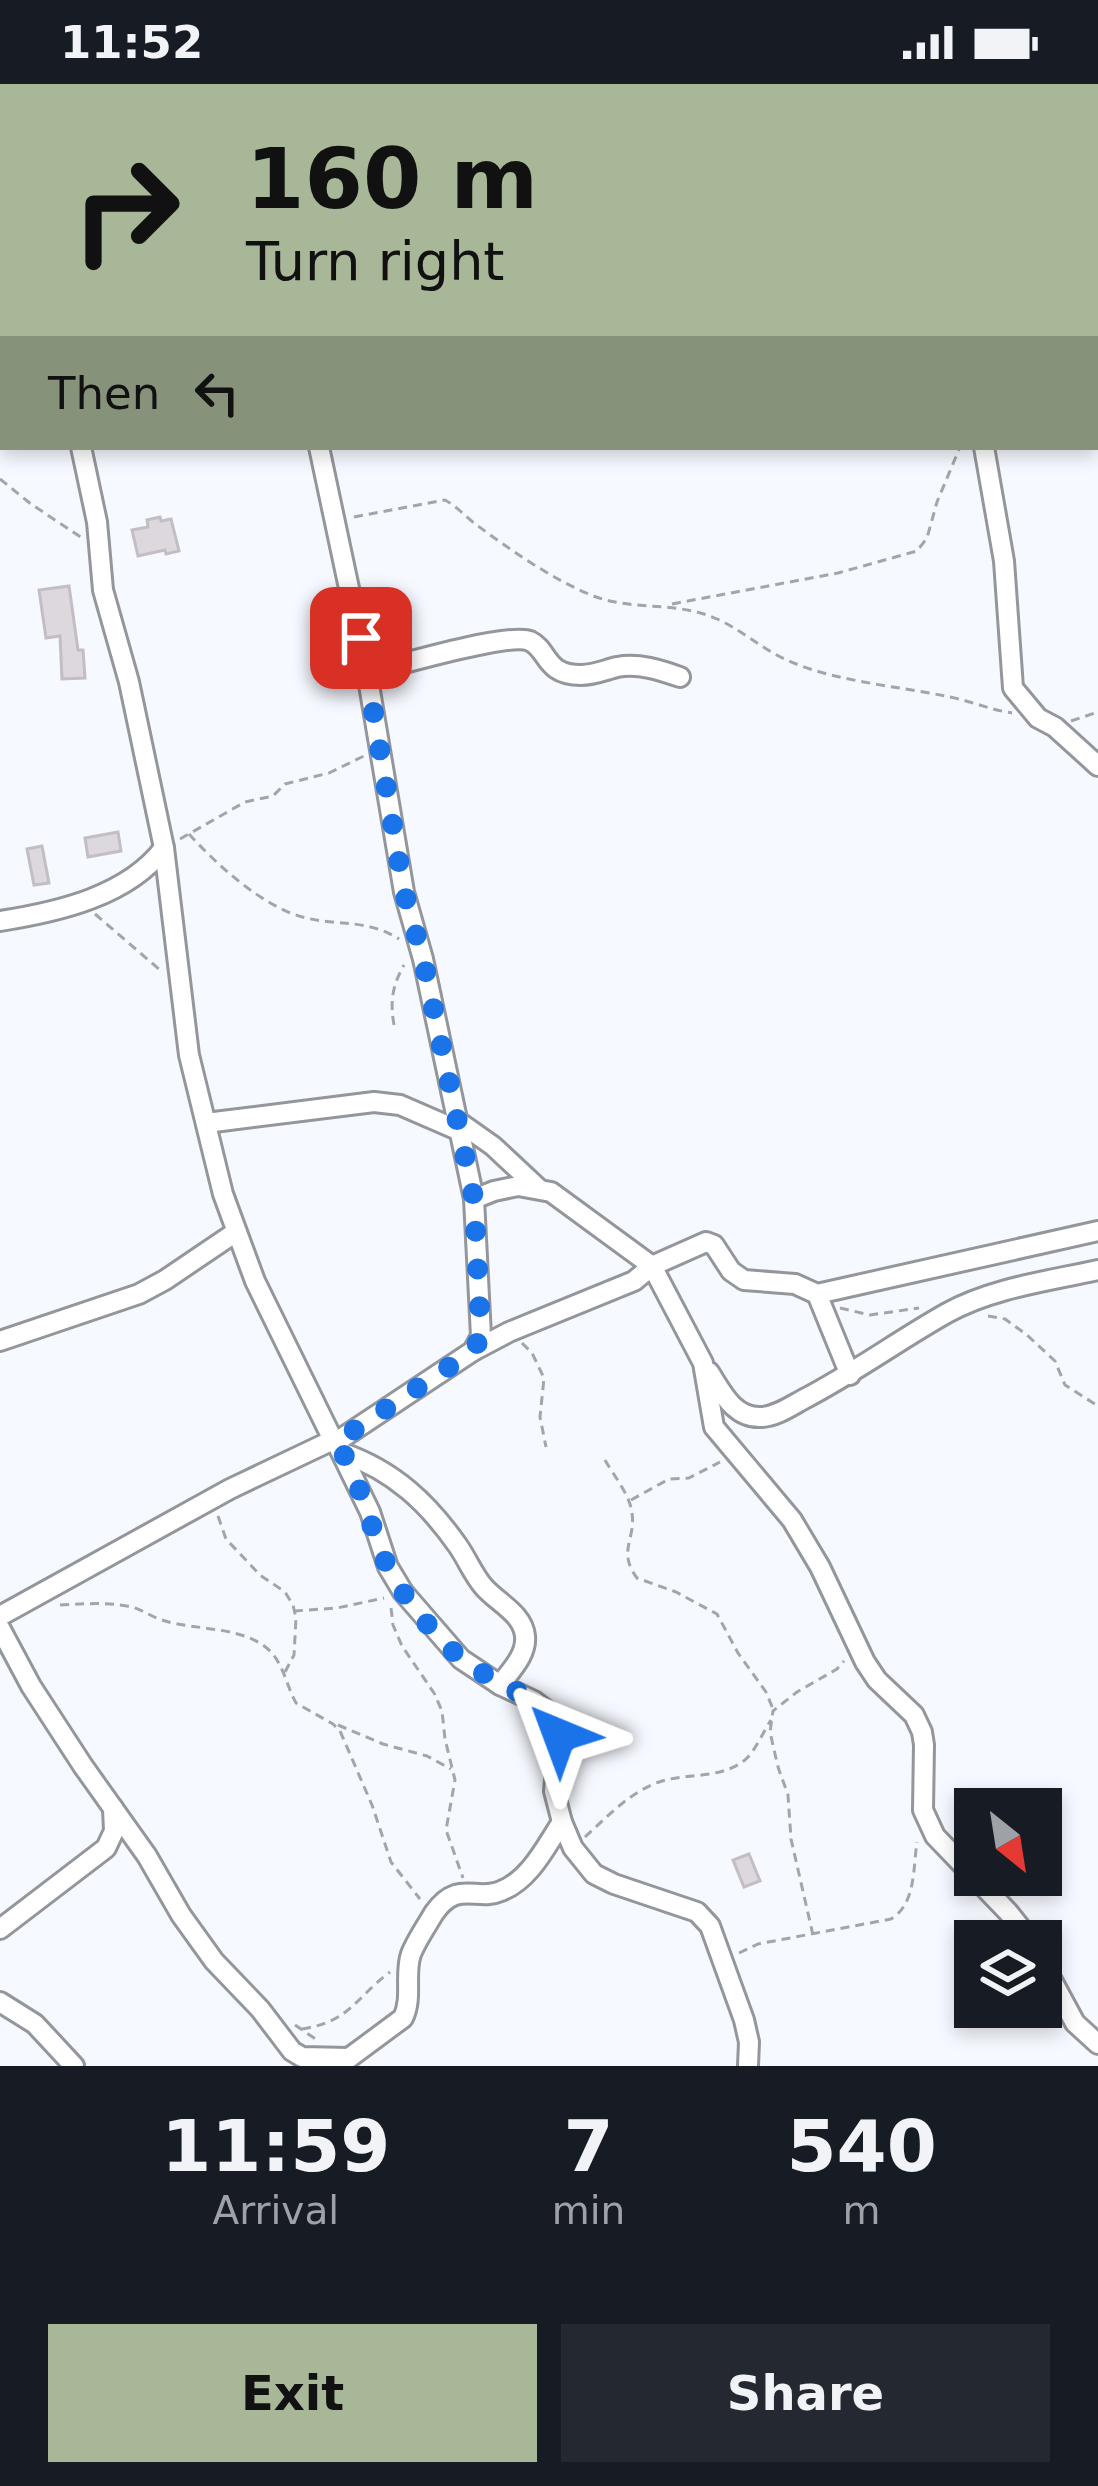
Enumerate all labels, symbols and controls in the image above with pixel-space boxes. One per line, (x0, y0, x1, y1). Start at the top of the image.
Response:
text: 11:52 (60, 16, 203, 69)
text: 160 m (246, 130, 538, 228)
icon: right (48, 132, 204, 288)
text: Turn right (246, 230, 505, 293)
icon: left (184, 360, 250, 426)
text: Then (48, 367, 160, 420)
pin (310, 587, 412, 689)
icon: arrive (328, 605, 394, 671)
position arrow (496, 1672, 622, 1798)
north arrow (954, 1788, 1062, 1896)
map controls (954, 1788, 1062, 2028)
button: layers (954, 1920, 1062, 2028)
text: 11:59 (161, 2104, 390, 2188)
text: 7 (563, 2104, 613, 2188)
text: 540 (786, 2104, 937, 2188)
text: Arrival (212, 2188, 339, 2233)
text: min (552, 2188, 625, 2233)
text: m (843, 2188, 881, 2233)
button: Exit (48, 2324, 537, 2462)
button: Share (561, 2324, 1050, 2462)

